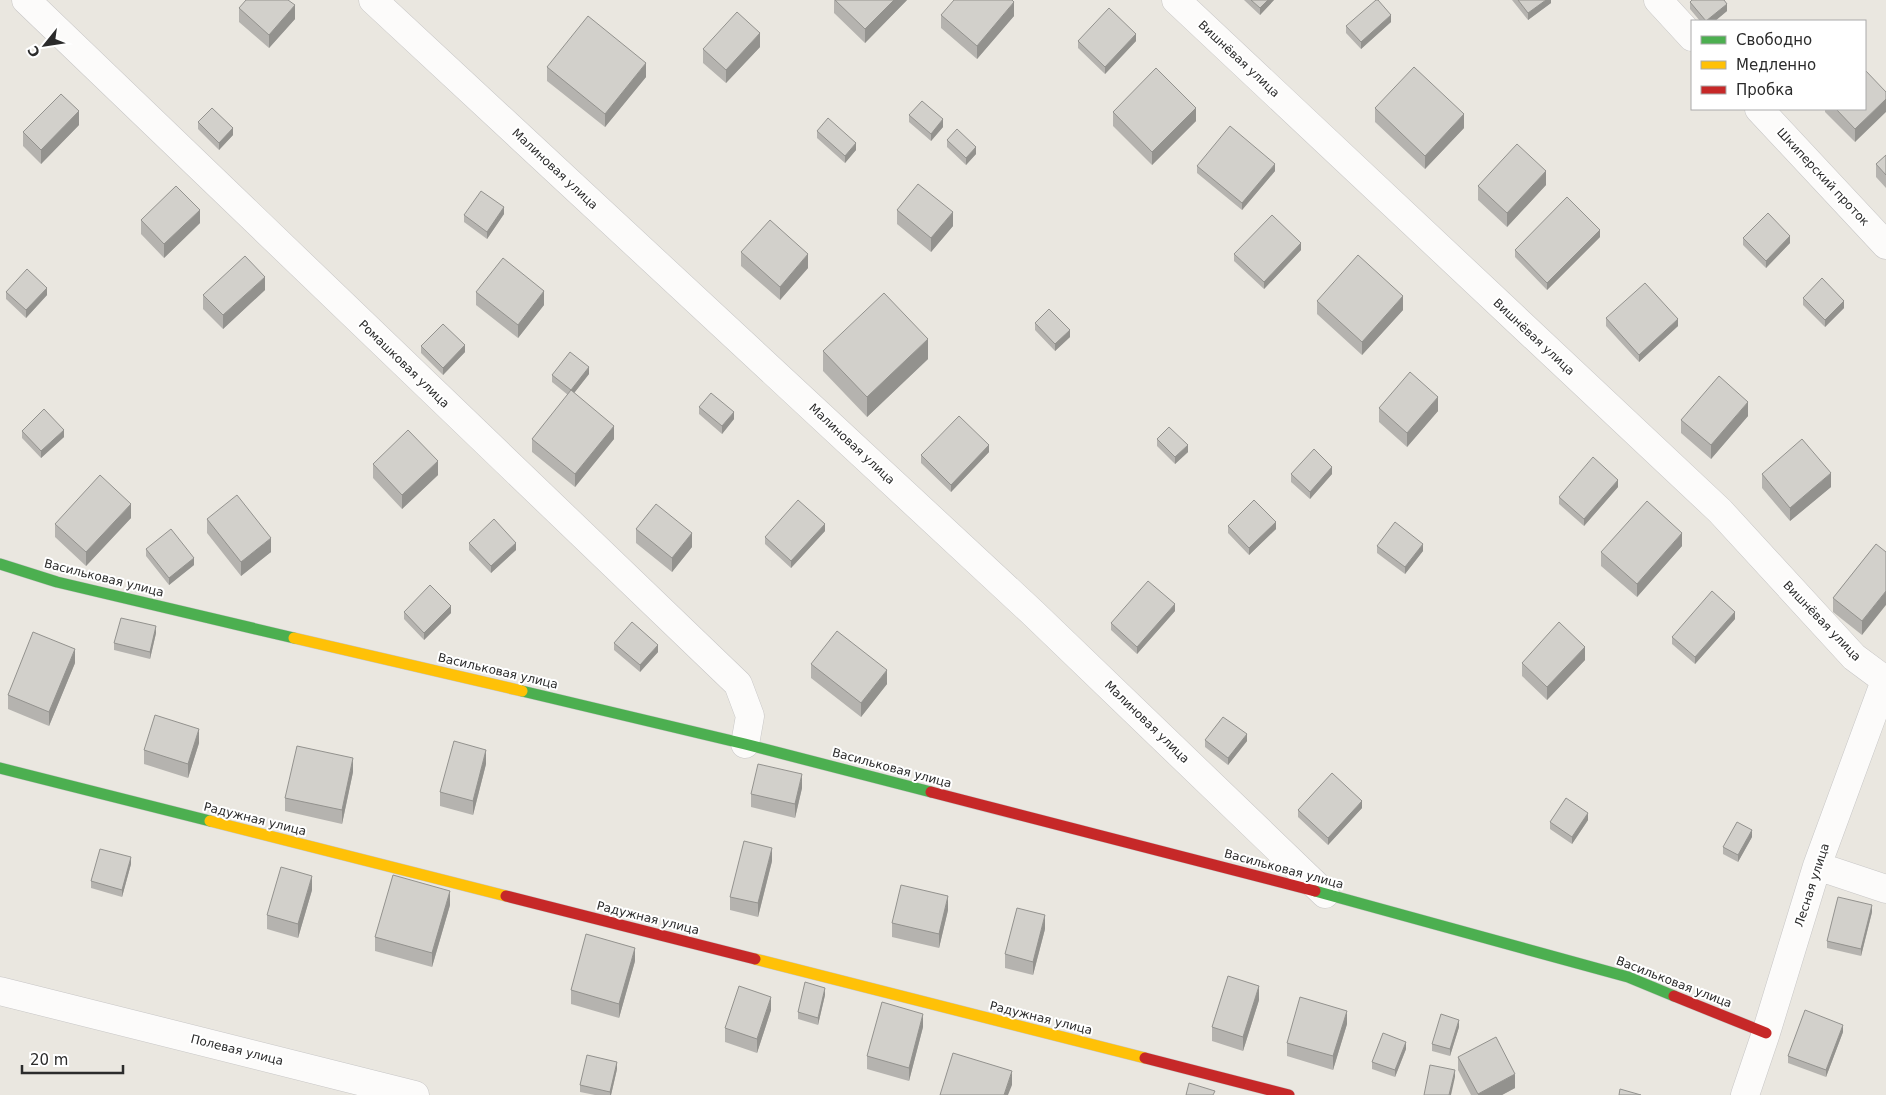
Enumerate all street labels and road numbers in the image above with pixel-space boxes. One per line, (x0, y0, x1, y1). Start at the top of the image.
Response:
street label: Вишнёвая улица (1196, 18, 1282, 100)
street label: Шкиперский проток (1774, 125, 1872, 229)
street label: Малиновая улица (509, 126, 601, 212)
street label: Вишнёвая улица (1491, 296, 1577, 378)
street label: Ромашковая улица (356, 317, 452, 411)
street label: Малиновая улица (806, 401, 898, 487)
street label: Васильковая улица (43, 556, 165, 600)
street label: Вишнёвая улица (1780, 578, 1864, 664)
street label: Васильковая улица (437, 650, 559, 692)
street label: Малиновая улица (1102, 678, 1192, 766)
street label: Васильковая улица (831, 745, 953, 791)
street label: Радужная улица (202, 799, 308, 839)
street label: Лесная улица (1792, 841, 1832, 929)
street label: Васильковая улица (1223, 846, 1345, 892)
street label: Радужная улица (595, 898, 701, 938)
street label: Васильковая улица (1614, 953, 1734, 1011)
street label: Радужная улица (988, 998, 1094, 1038)
street label: Полевая улица (189, 1032, 285, 1068)

